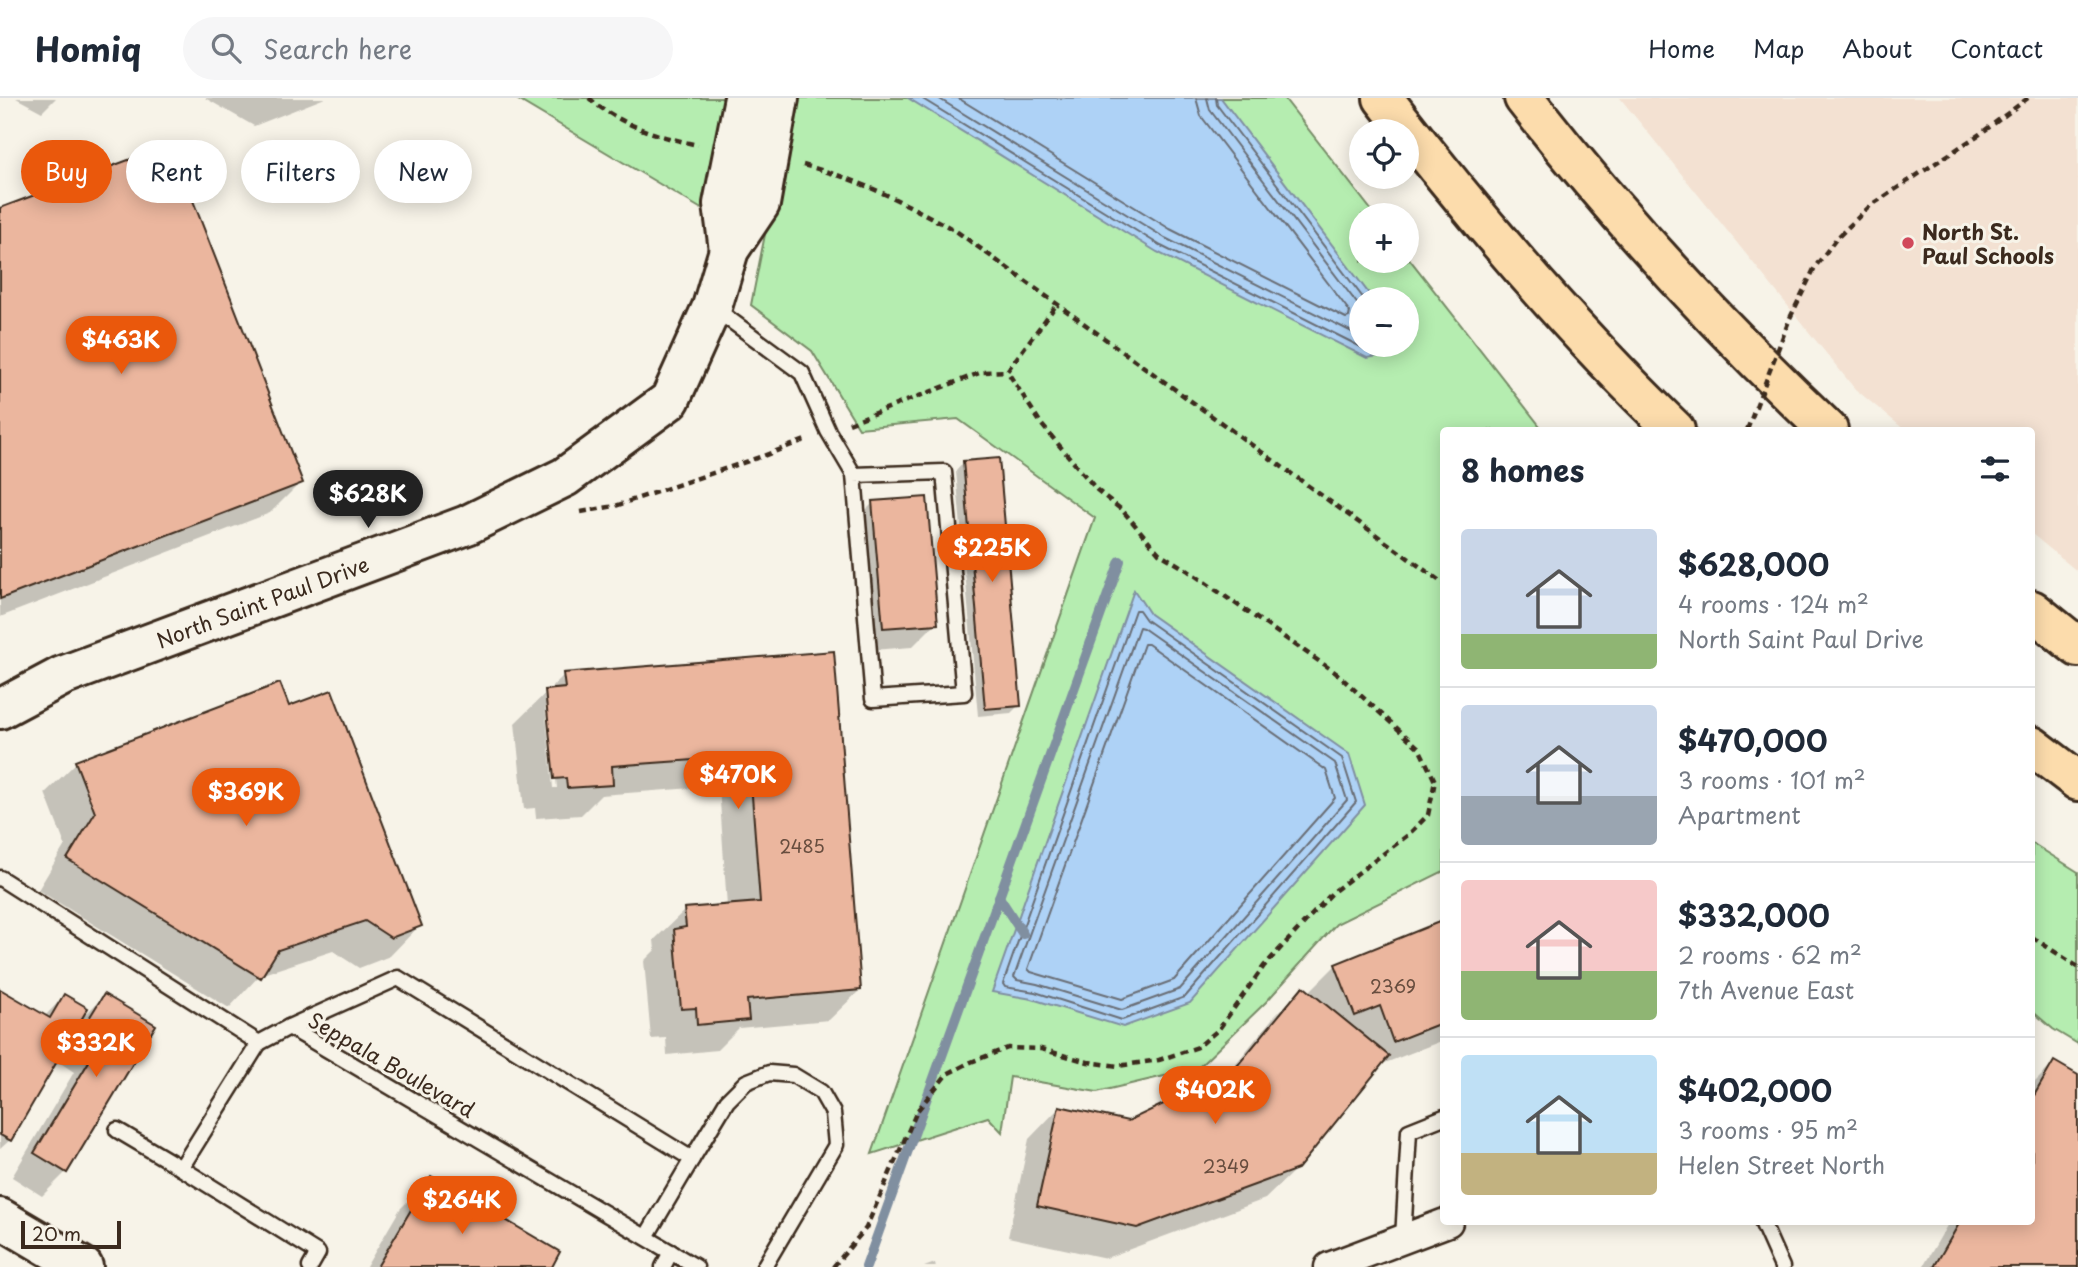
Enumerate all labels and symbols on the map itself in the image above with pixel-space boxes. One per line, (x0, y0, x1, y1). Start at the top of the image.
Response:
place label: North St. Paul Schools (1922, 215, 2054, 271)
marker: North St. Paul Schools (1900, 235, 1916, 251)
pin: $463K (72, 316, 170, 376)
pin: $628K (319, 470, 417, 530)
pin: $225K (943, 524, 1041, 584)
street label: North Saint Paul Drive (152, 547, 373, 656)
pin: $470K (689, 752, 787, 811)
pin: $369K (197, 768, 295, 828)
house number: 2485 (779, 832, 825, 859)
house number: 2369 (1370, 972, 1416, 999)
street label: Seppala Boulevard (303, 1003, 481, 1125)
pin: $332K (47, 1020, 145, 1079)
pin: $402K (1166, 1066, 1264, 1126)
house number: 2349 (1203, 1152, 1249, 1179)
pin: $264K (413, 1176, 511, 1236)
scale bar (21, 1218, 121, 1250)

